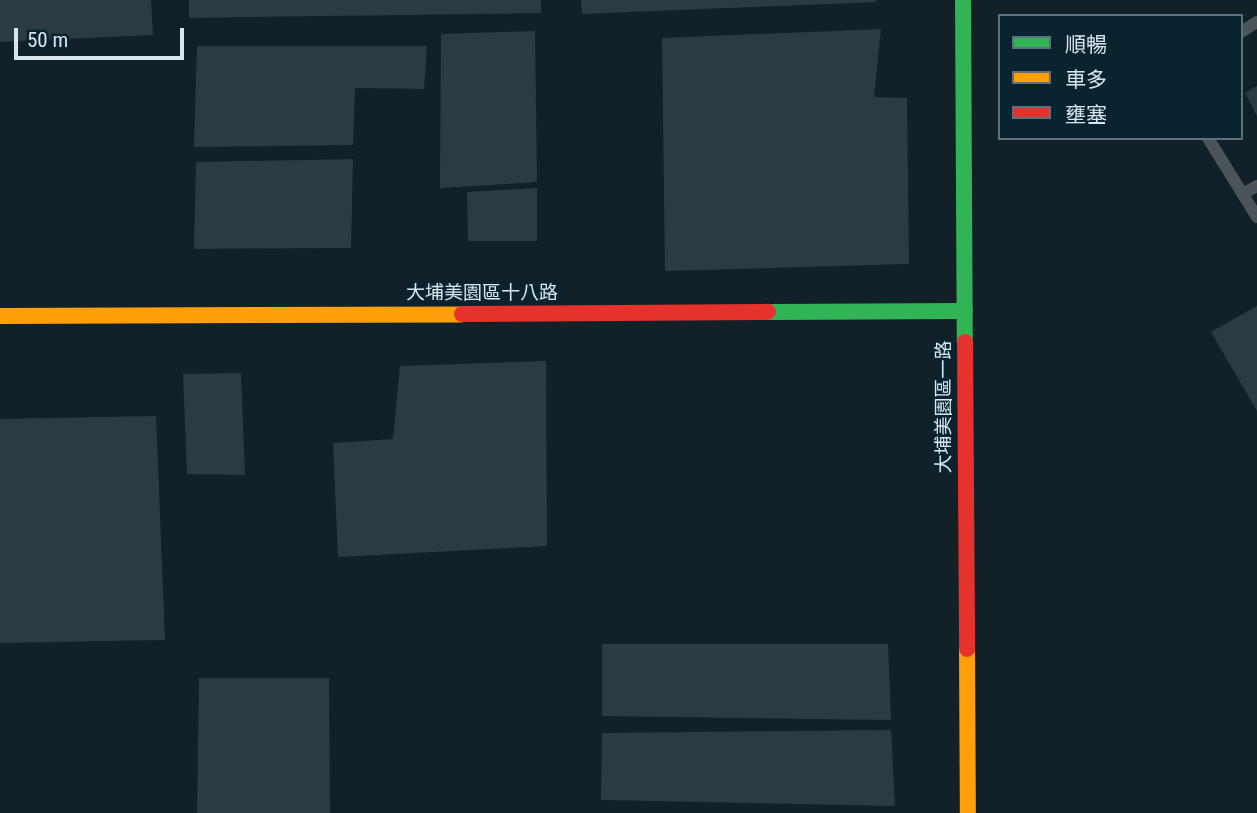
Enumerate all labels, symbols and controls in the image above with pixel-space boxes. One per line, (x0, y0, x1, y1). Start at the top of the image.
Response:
scale bar (18, 14, 187, 58)
legend (998, 14, 1243, 140)
text: 50 m (27, 28, 68, 52)
text: 順暢 (1065, 33, 1107, 57)
text: 車多 (1065, 68, 1107, 92)
text: 壅塞 (1065, 103, 1107, 127)
street label: 大埔美園區十八路 (406, 282, 558, 304)
street label: 大埔美園區一路 (933, 341, 955, 473)

